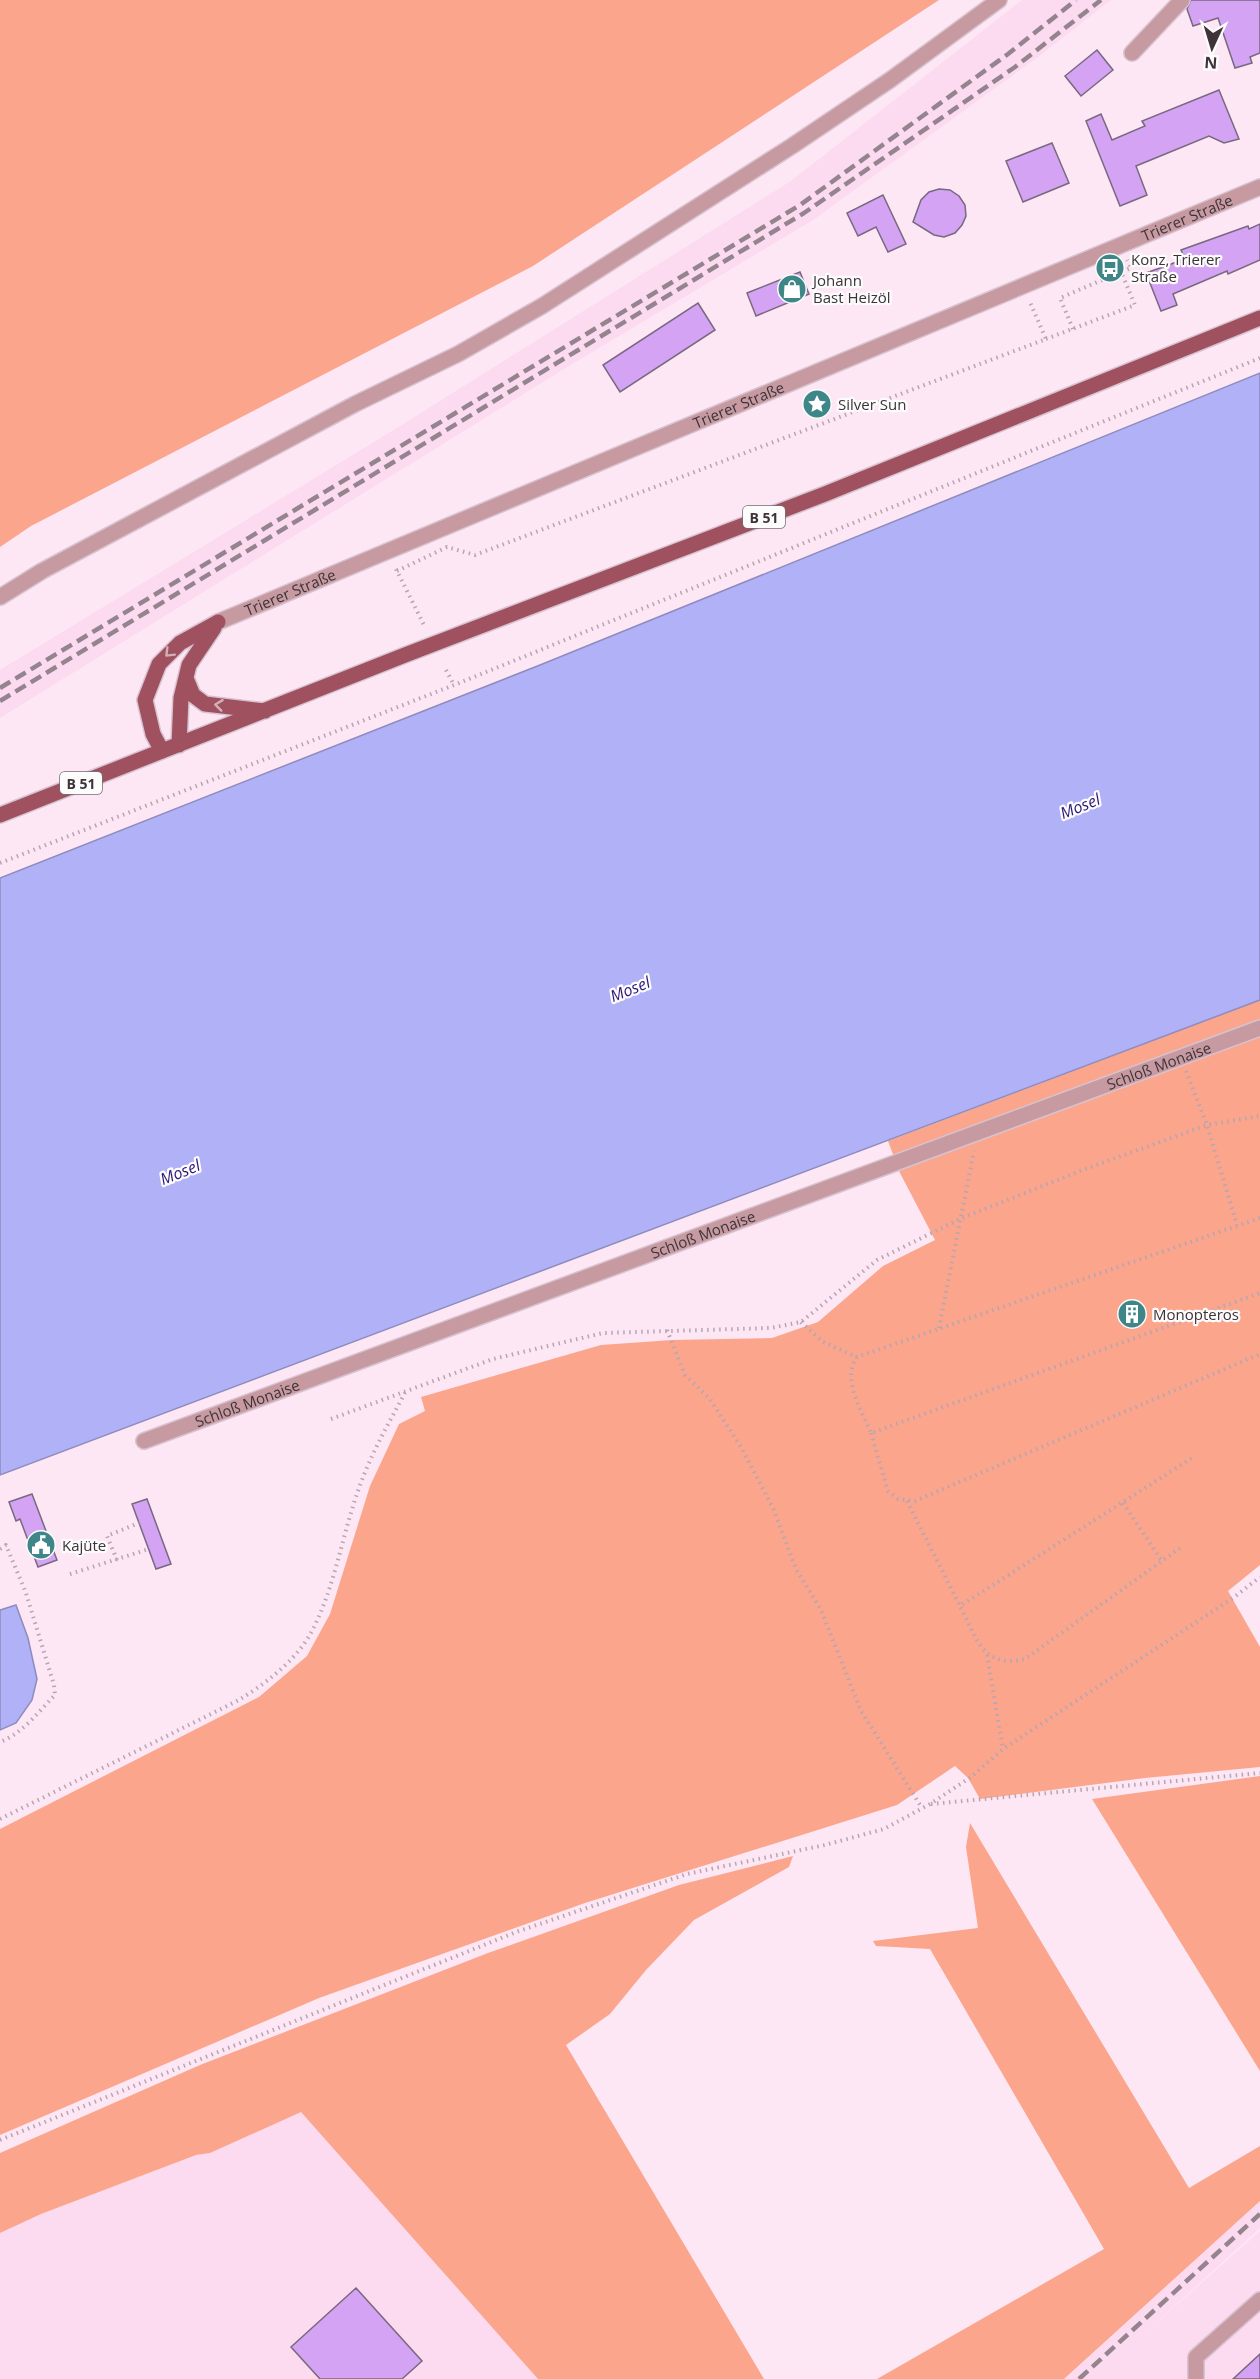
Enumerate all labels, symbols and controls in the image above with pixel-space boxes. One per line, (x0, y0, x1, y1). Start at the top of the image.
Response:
north arrow (1182, 18, 1242, 78)
text: N (1204, 52, 1218, 74)
street label: Trierer Straße (1138, 190, 1236, 245)
place label: Konz, Trierer Straße (1131, 249, 1221, 286)
bus stop icon: Konz, Trierer Straße (1094, 252, 1126, 284)
place label: Johann Bast Heizöl (811, 270, 891, 307)
shop icon: Johann Bast Heizöl (776, 273, 808, 305)
street label: Trierer Straße (690, 377, 787, 433)
place icon: Silver Sun (801, 388, 833, 420)
place label: Silver Sun (838, 394, 906, 414)
road number: B 51 (743, 506, 785, 528)
street label: Trierer Straße (241, 564, 339, 620)
one-way arrow (166, 646, 177, 657)
one-way arrow (214, 700, 224, 712)
road number: B 51 (60, 772, 102, 794)
water label: Mosel (1057, 788, 1104, 824)
water label: Mosel (607, 971, 654, 1007)
street label: Schloß Monaise (1104, 1037, 1214, 1094)
water label: Mosel (157, 1154, 204, 1190)
street label: Schloß Monaise (648, 1206, 758, 1263)
building icon: Monopteros (1116, 1298, 1148, 1330)
place label: Monopteros (1153, 1304, 1239, 1324)
street label: Schloß Monaise (192, 1374, 302, 1431)
public building icon: Kajüte (25, 1529, 57, 1561)
place label: Kajüte (62, 1535, 106, 1555)

